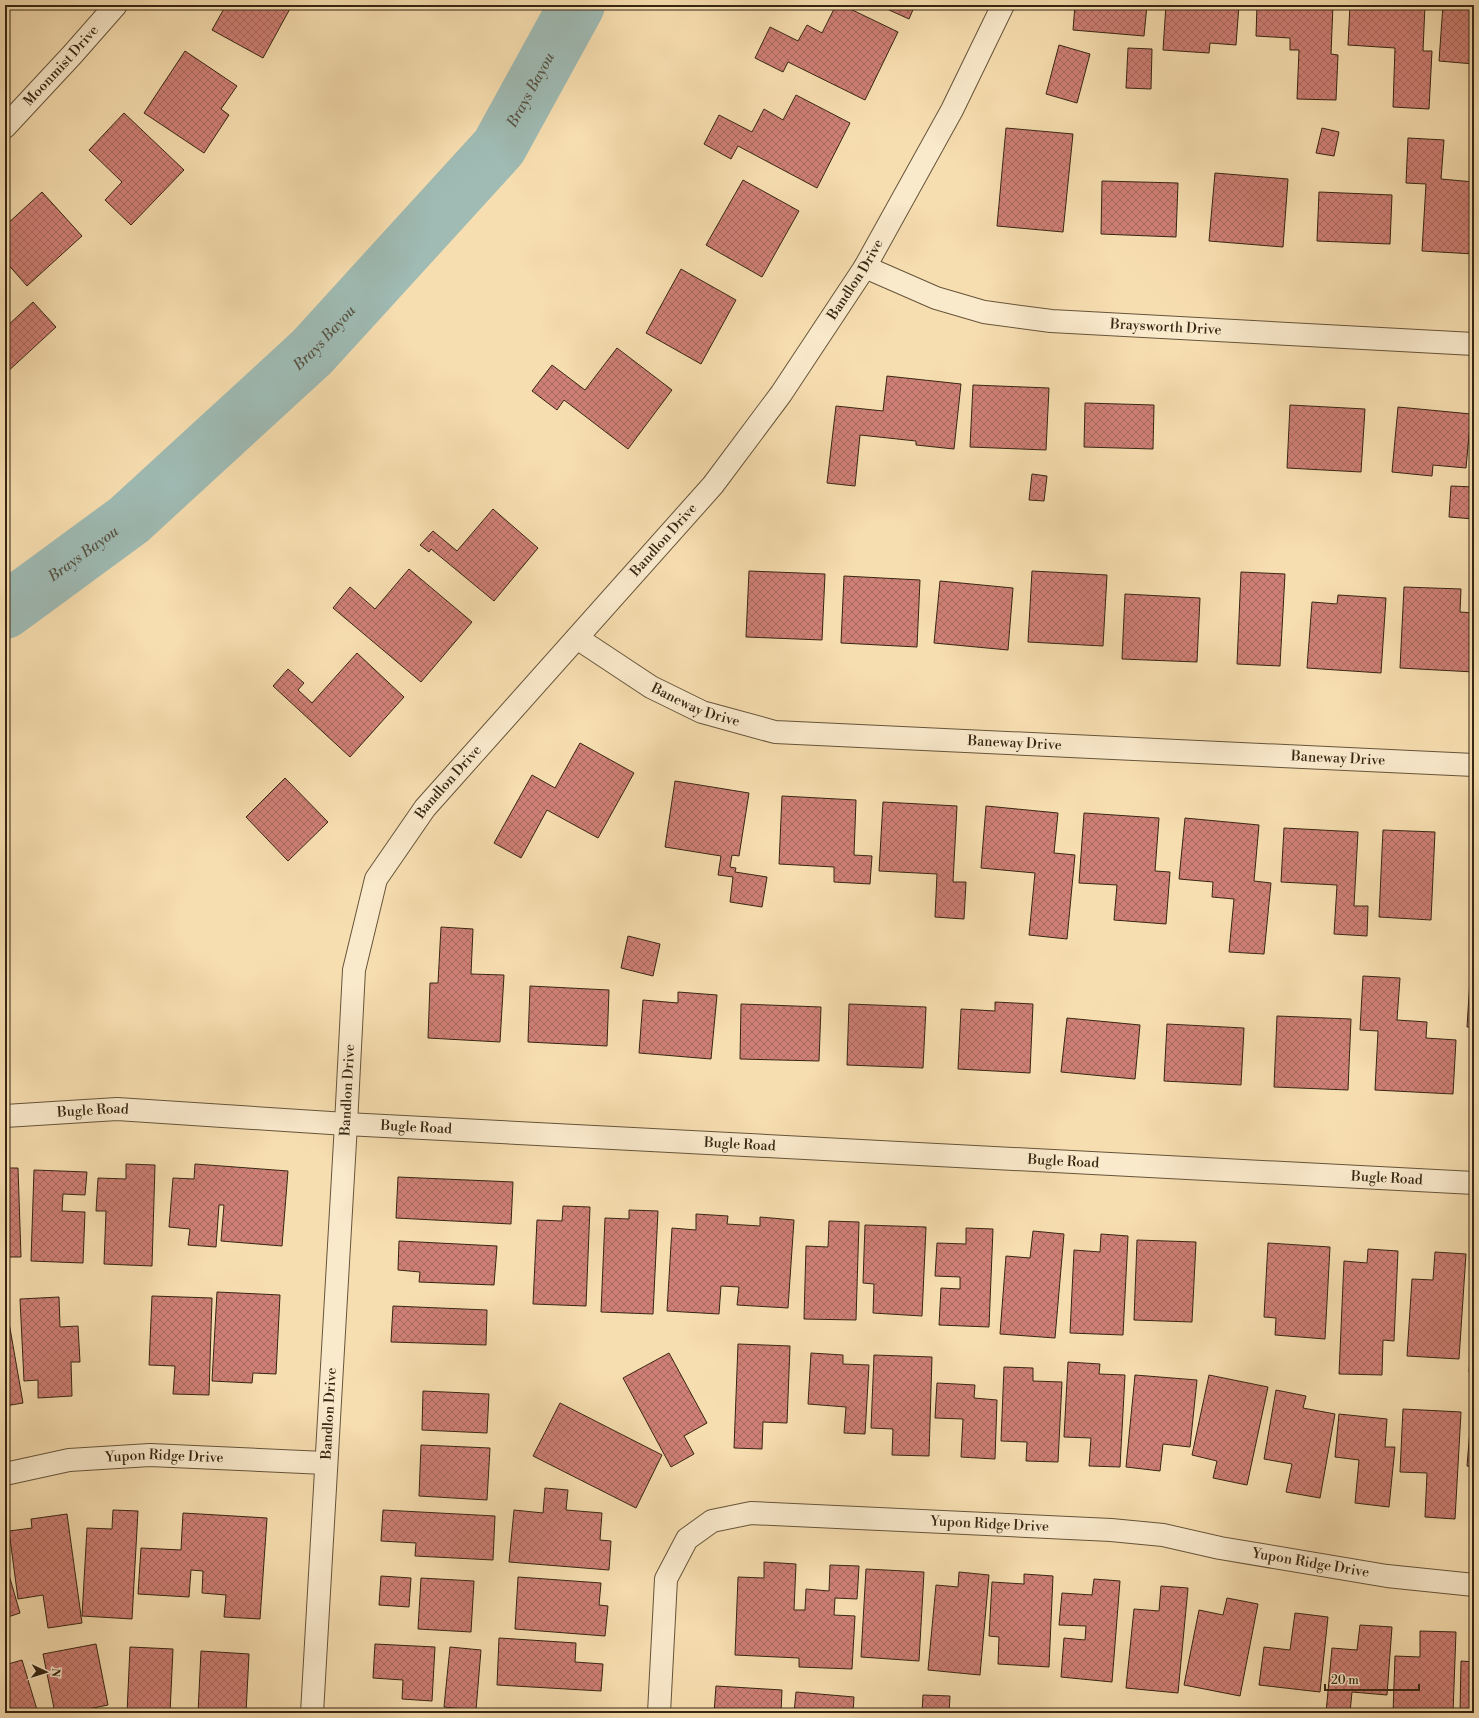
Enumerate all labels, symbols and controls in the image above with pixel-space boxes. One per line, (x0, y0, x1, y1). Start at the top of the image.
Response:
street label: Moonmist Drive (20, 22, 103, 110)
water label: Brays Bayou (502, 49, 559, 131)
street label: Bandlon Drive (823, 236, 888, 324)
water label: Brays Bayou (288, 301, 360, 375)
street label: Braysworth Drive (1108, 315, 1222, 339)
street label: Bandlon Drive (626, 500, 701, 581)
water label: Brays Bayou (43, 521, 123, 586)
street label: Baneway Drive (647, 679, 742, 731)
street label: Baneway Drive (966, 732, 1062, 755)
street label: Bandlon Drive (411, 742, 486, 823)
street label: Baneway Drive (1290, 747, 1386, 770)
street label: Bandlon Drive (336, 1044, 359, 1138)
street label: Bugle Road (55, 1100, 129, 1122)
street label: Bugle Road (379, 1117, 453, 1139)
street label: Bugle Road (702, 1134, 776, 1155)
street label: Bugle Road (1026, 1151, 1100, 1172)
street label: Bugle Road (1350, 1168, 1423, 1189)
street label: Bandlon Drive (318, 1367, 341, 1461)
street label: Yupon Ridge Drive (104, 1446, 224, 1467)
street label: Yupon Ridge Drive (929, 1512, 1049, 1536)
street label: Yupon Ridge Drive (1250, 1544, 1371, 1582)
north arrow (26, 1652, 66, 1692)
scale bar (1325, 1666, 1419, 1692)
text: N (48, 1668, 62, 1678)
text: 20 m (1331, 1673, 1359, 1688)

